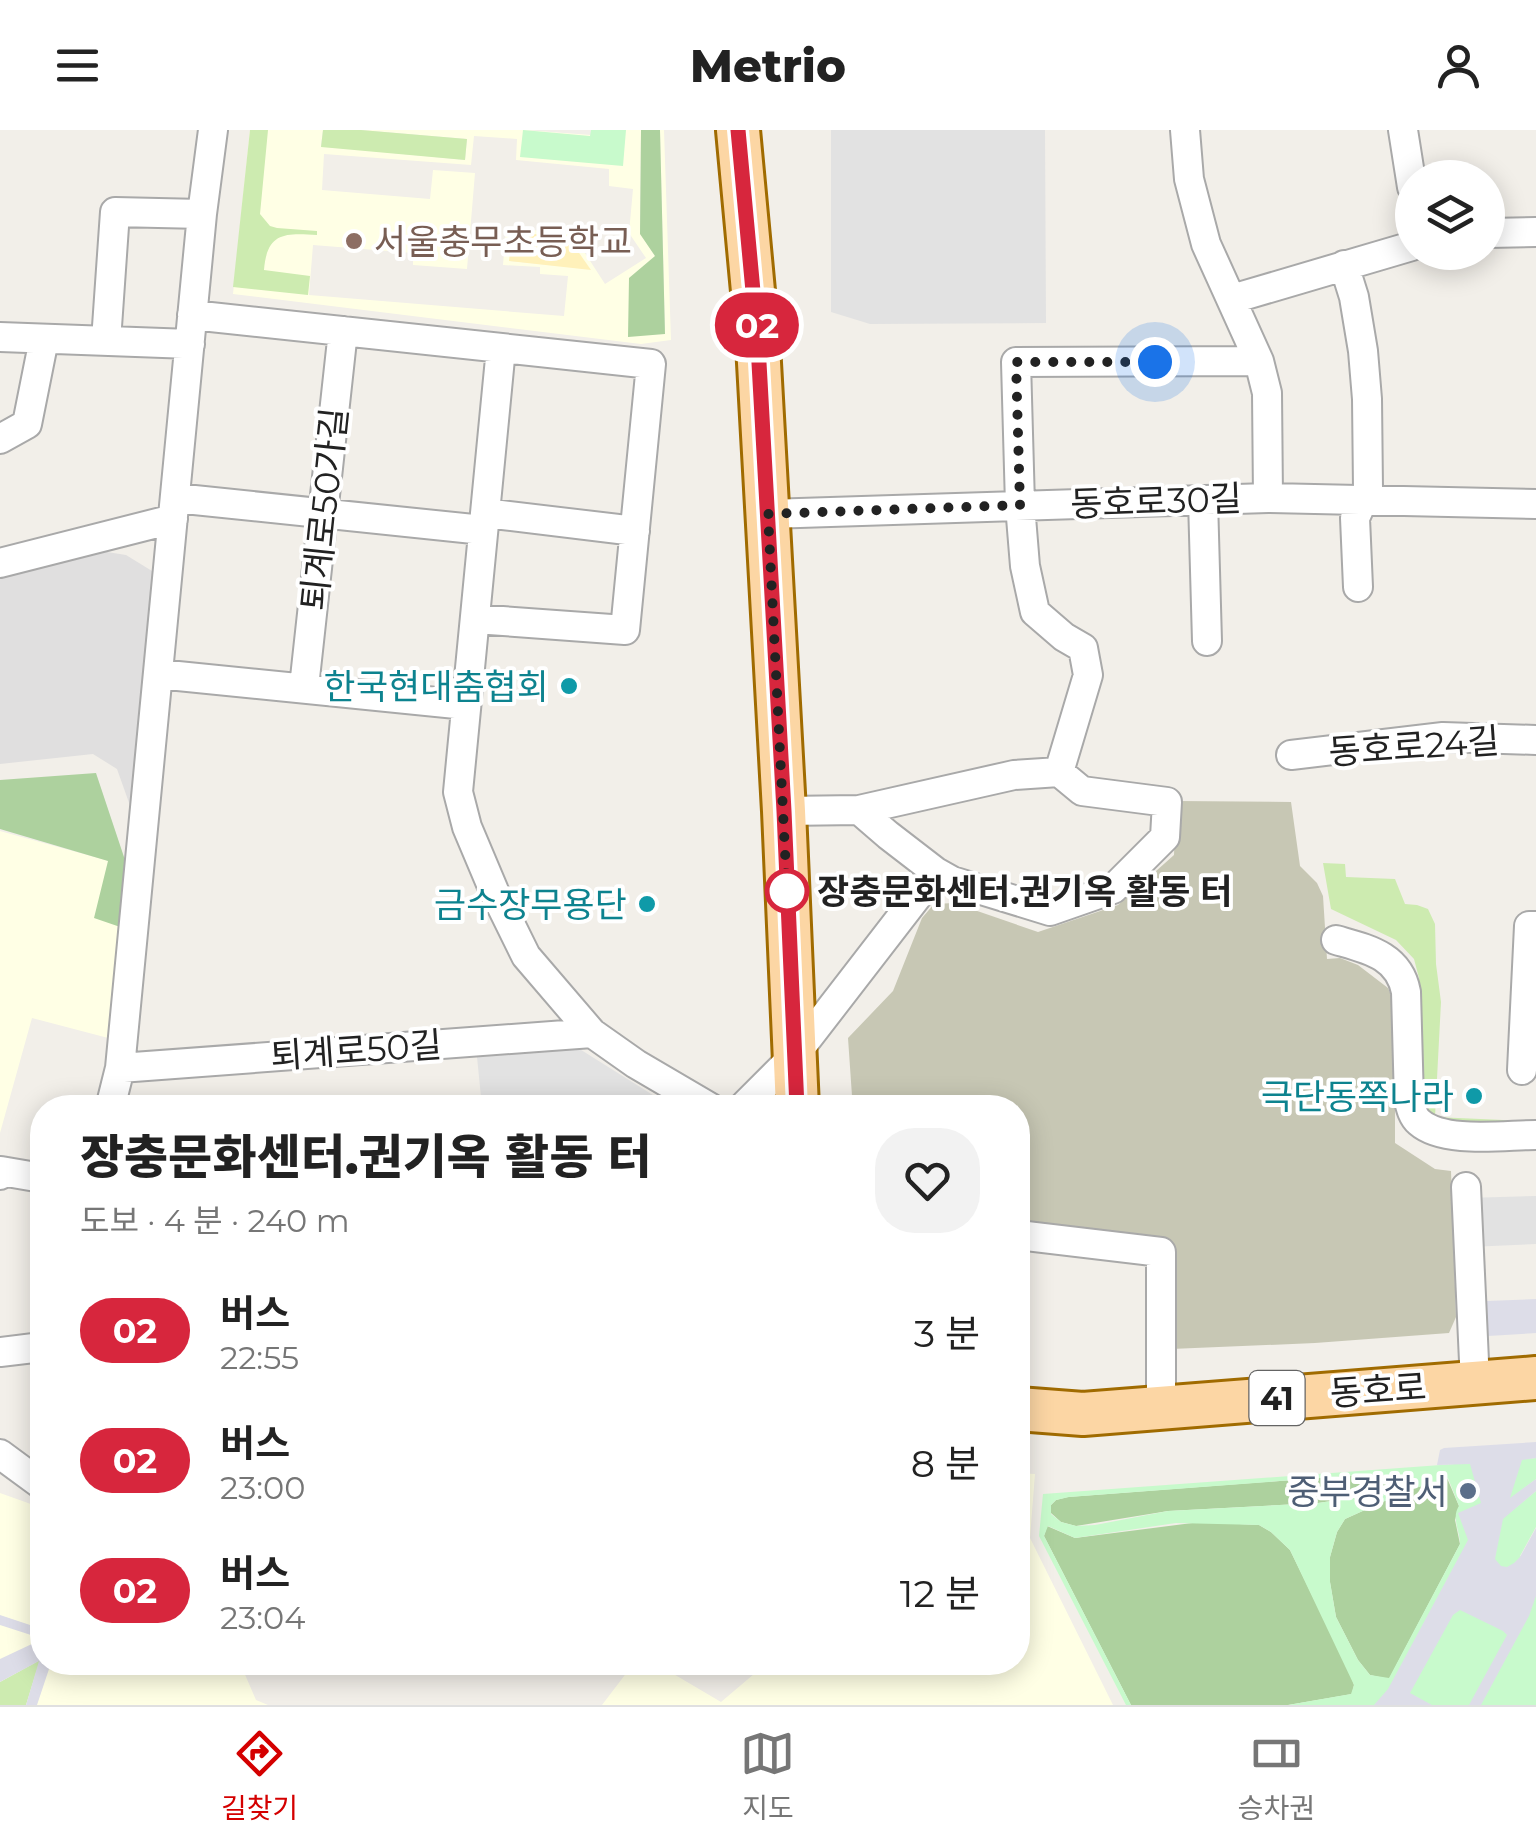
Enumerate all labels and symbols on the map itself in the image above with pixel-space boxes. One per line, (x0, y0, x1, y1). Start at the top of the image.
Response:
place label: 서울충무초등학교 (374, 220, 632, 263)
marker: 서울충무초등학교 (343, 230, 365, 252)
line badge: 02 (712, 292, 802, 358)
your location (1130, 337, 1180, 387)
street label: 퇴계로50가길 (292, 405, 356, 613)
street label: 동호로30길 (1069, 477, 1243, 525)
place label: 한국현대춤협회 (324, 665, 549, 708)
marker: 한국현대춤협회 (558, 675, 580, 697)
street label: 동호로24길 (1327, 719, 1501, 773)
marker: 장충문화센터.권기옥 활동 터 (766, 870, 808, 912)
place label: 장충문화센터.권기옥 활동 터 (817, 870, 1232, 913)
place label: 금수장무용단 (434, 883, 627, 926)
marker: 금수장무용단 (636, 893, 658, 915)
street label: 퇴계로50길 (269, 1023, 443, 1077)
place label: 극단동쪽나라 (1261, 1075, 1454, 1118)
marker: 극단동쪽나라 (1463, 1085, 1485, 1107)
street label: 동호로 (1328, 1365, 1428, 1415)
road number: 41 (1250, 1371, 1304, 1425)
place label: 중부경찰서 (1287, 1470, 1448, 1513)
marker: 중부경찰서 (1457, 1480, 1479, 1502)

